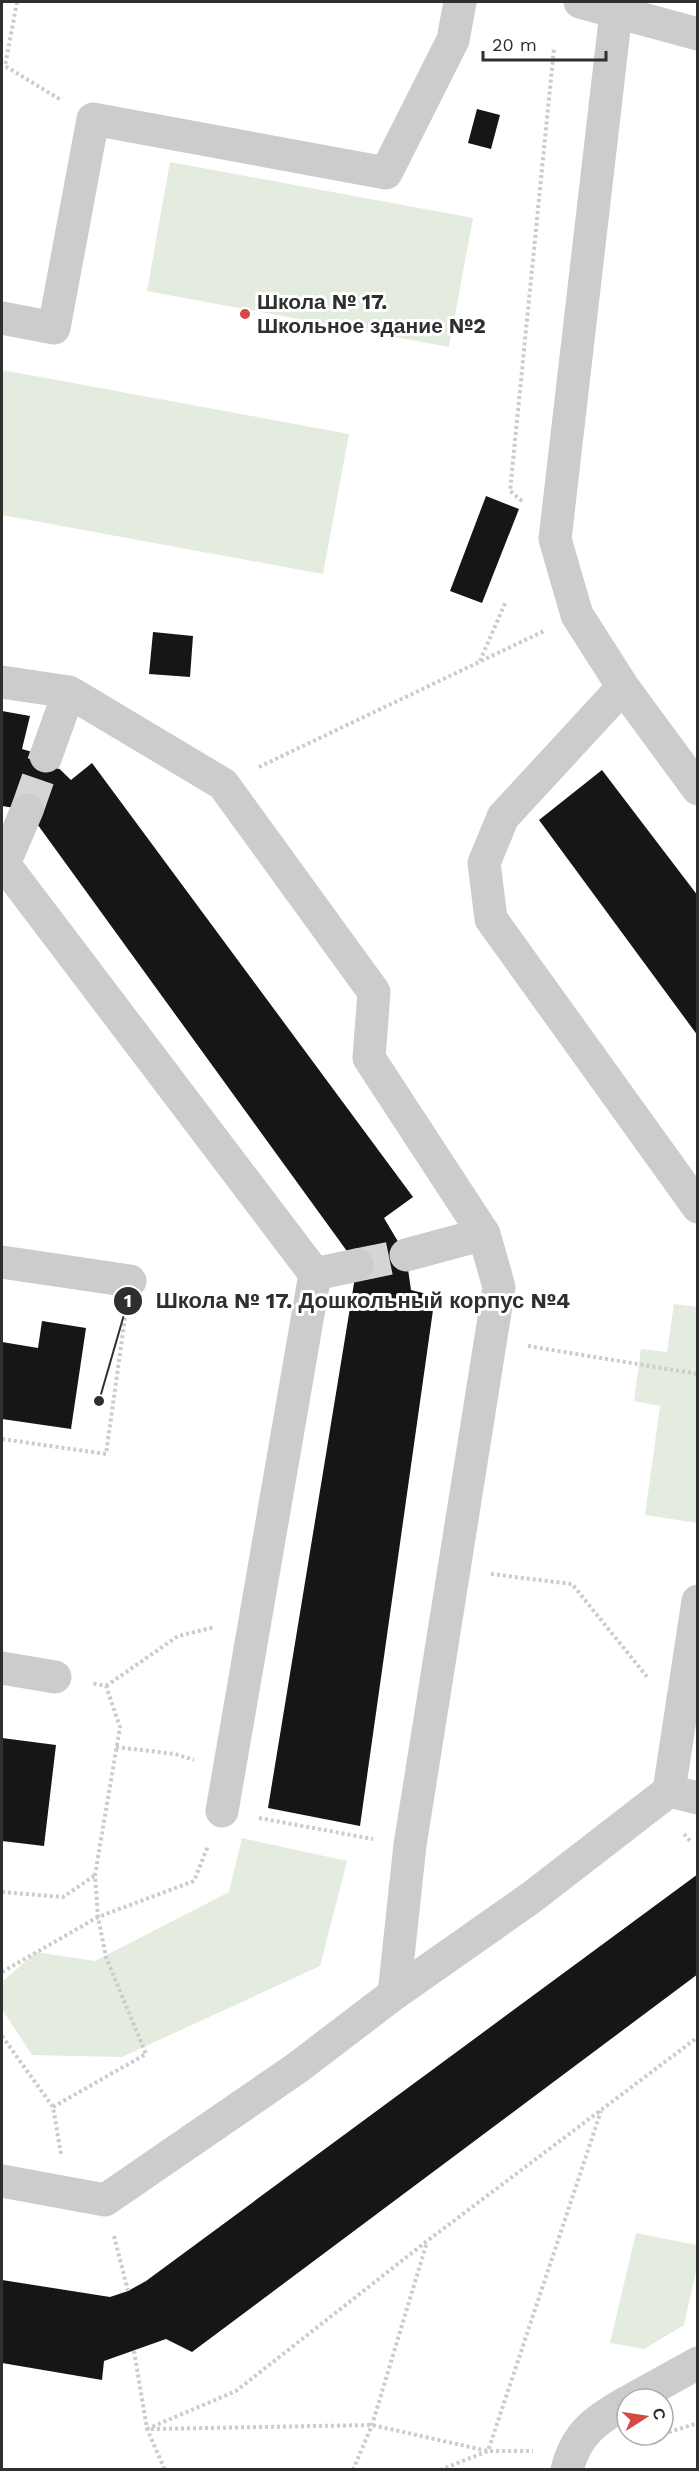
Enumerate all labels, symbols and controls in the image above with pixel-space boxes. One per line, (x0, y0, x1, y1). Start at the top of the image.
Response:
scale bar (483, 24, 606, 62)
text: 20 m (492, 34, 537, 55)
place label: Школа № 17. Школьное здание №2 (257, 289, 486, 338)
marker: Школа № 17. Школьное здание №2 (238, 307, 252, 321)
callout: Школа № 17. Дошкольный корпус №4 (113, 1281, 582, 1321)
text: Школа № 17. Дошкольный корпус №4 (156, 1288, 570, 1313)
text: 1 (124, 1290, 132, 1311)
north arrow (615, 2387, 675, 2447)
text: С (649, 2406, 670, 2422)

